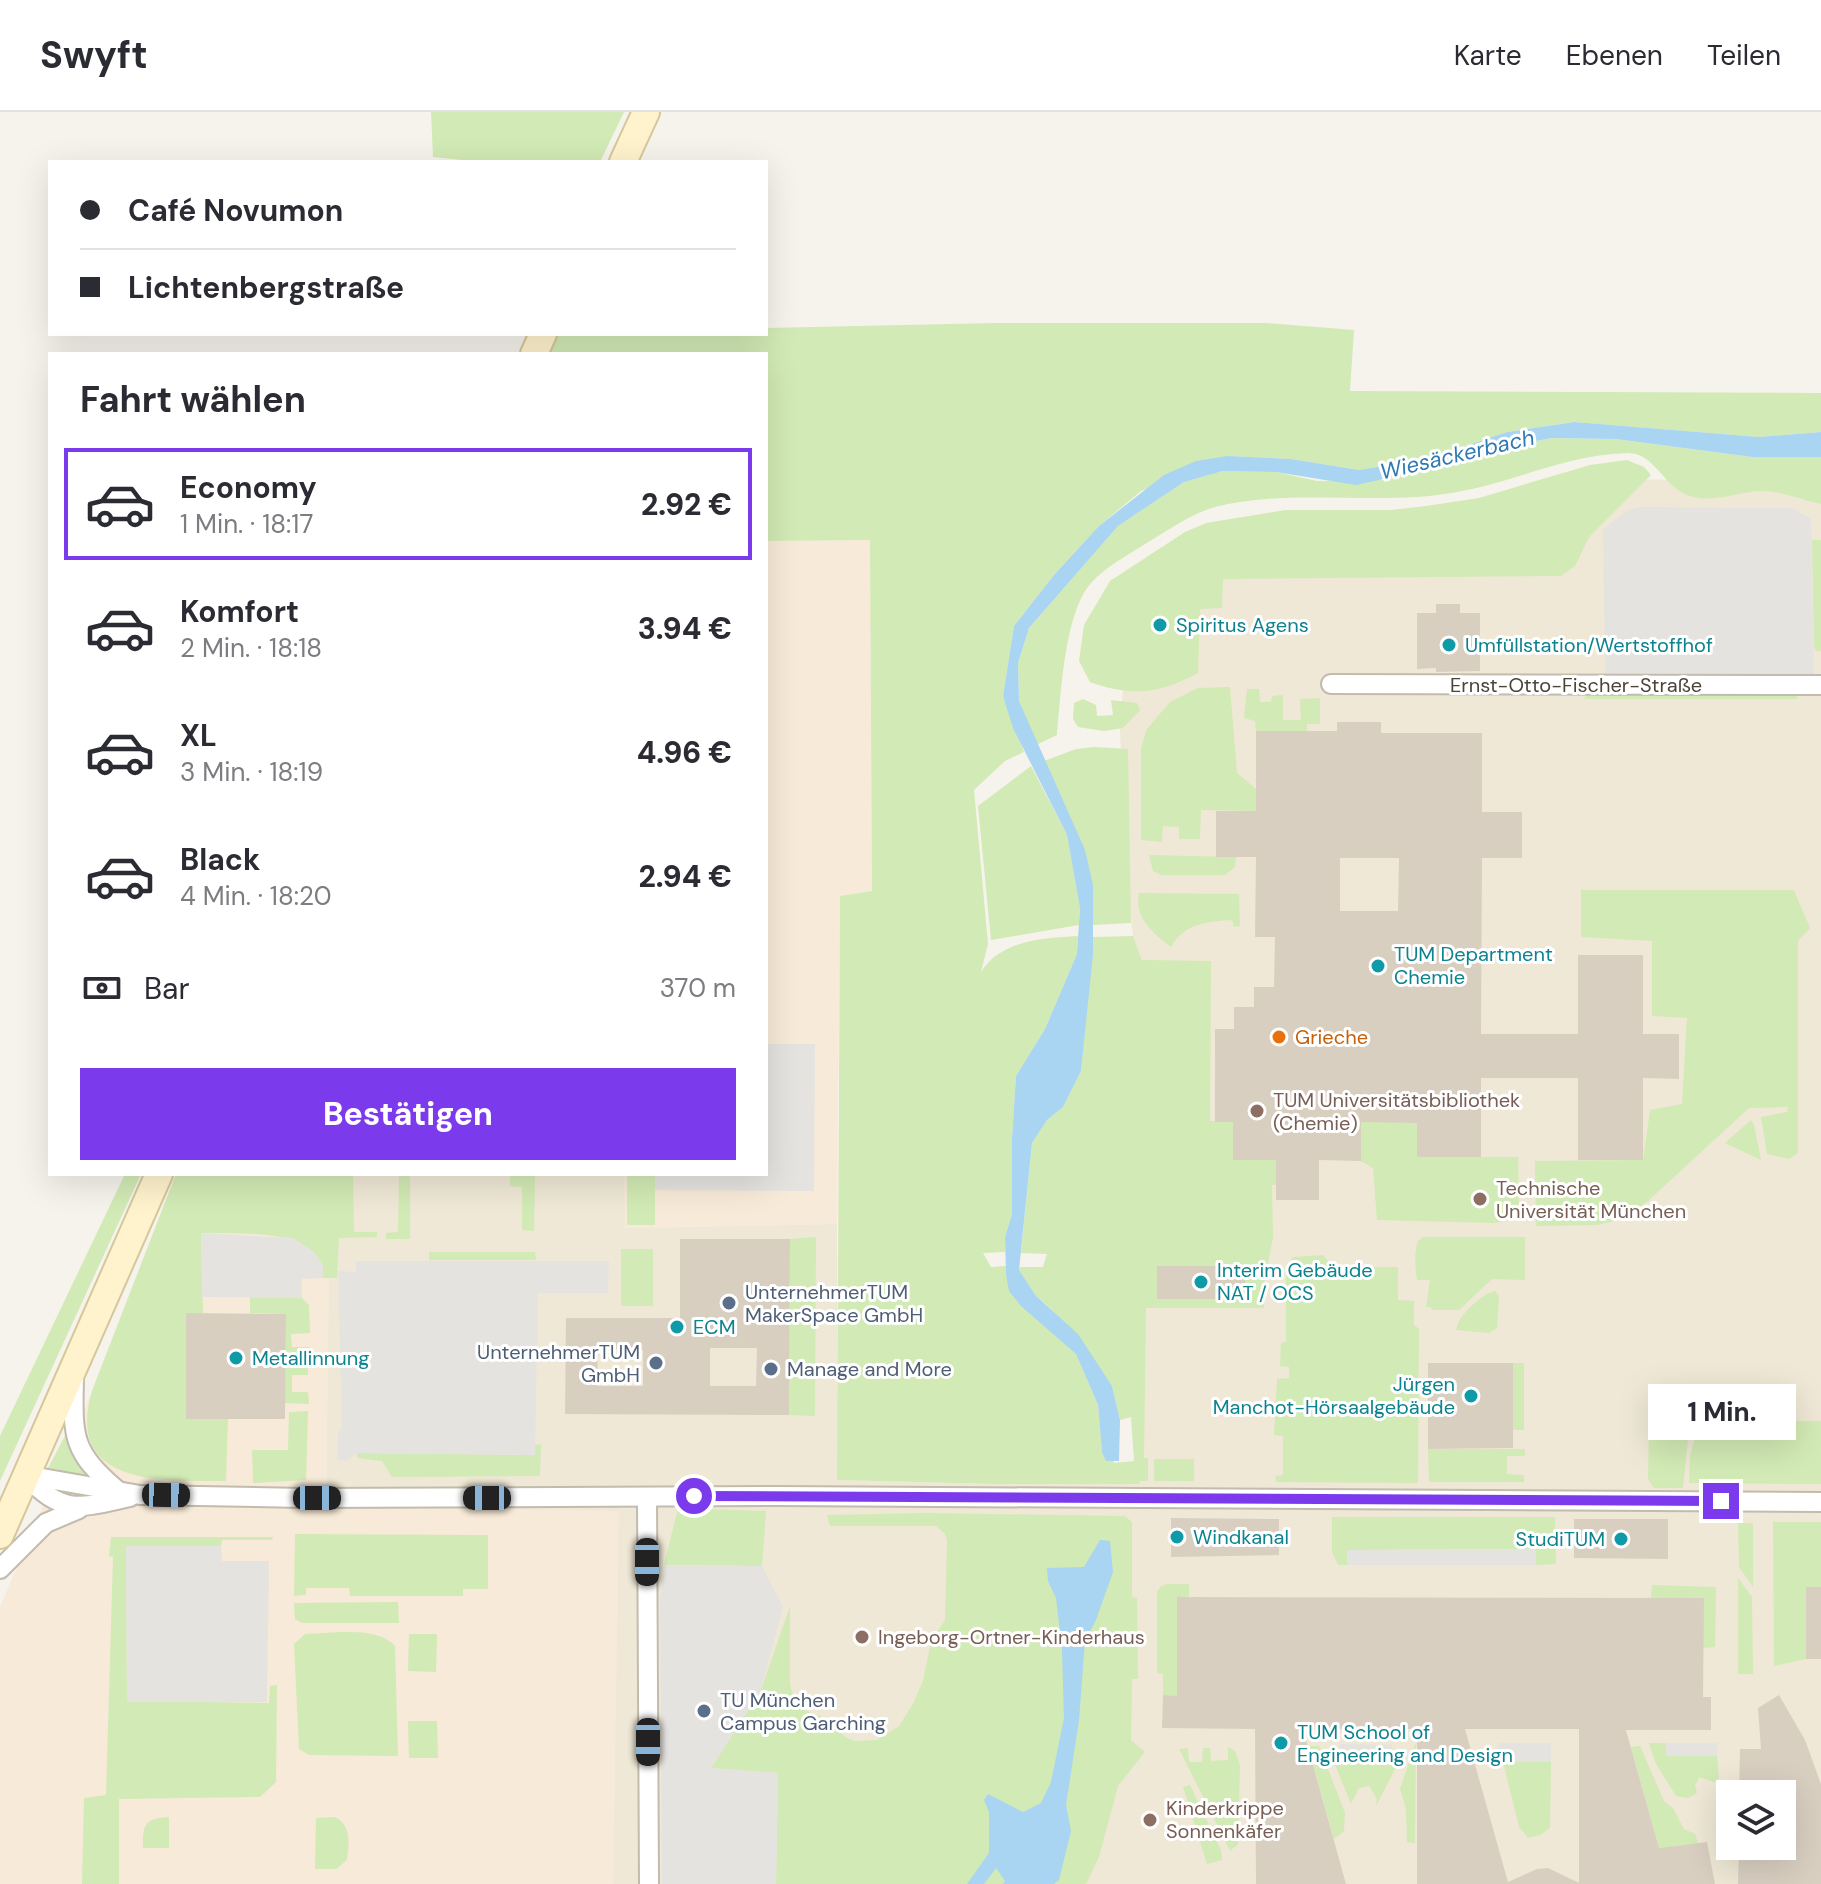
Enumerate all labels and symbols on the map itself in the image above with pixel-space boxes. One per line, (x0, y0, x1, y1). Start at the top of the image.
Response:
water label: Wiesäckerbach (1377, 423, 1537, 486)
place label: Spiritus Agens (1176, 612, 1309, 638)
marker: Spiritus Agens (1151, 616, 1169, 634)
place label: Umfüllstation/Wertstoffhof (1465, 632, 1713, 658)
marker: Umfüllstation/Wertstoffhof (1440, 636, 1458, 654)
street label: Ernst-Otto-Fischer-Straße (1450, 672, 1702, 698)
place label: TUM Department Chemie (1394, 941, 1553, 990)
marker: TUM Department Chemie (1369, 957, 1387, 975)
place label: Grieche (1295, 1024, 1368, 1050)
marker: Grieche (1270, 1028, 1288, 1046)
place label: TUM Universitätsbibliothek (Chemie) (1273, 1087, 1520, 1136)
marker: TUM Universitätsbibliothek (Chemie) (1248, 1102, 1266, 1120)
place label: Technische Universität München (1496, 1175, 1686, 1224)
marker: Technische Universität München (1471, 1190, 1489, 1208)
place label: Interim Gebäude NAT / OCS (1217, 1257, 1373, 1306)
marker: Interim Gebäude NAT / OCS (1192, 1273, 1210, 1291)
place label: UnternehmerTUM MakerSpace GmbH (745, 1279, 923, 1328)
marker: UnternehmerTUM MakerSpace GmbH (720, 1294, 738, 1312)
place label: ECM (693, 1314, 735, 1340)
marker: ECM (668, 1318, 686, 1336)
place label: UnternehmerTUM GmbH (477, 1339, 640, 1388)
place label: Metallinnung (252, 1345, 369, 1371)
marker: Metallinnung (227, 1349, 245, 1367)
marker: UnternehmerTUM GmbH (647, 1354, 665, 1372)
place label: Manage and More (787, 1356, 952, 1382)
marker: Manage and More (762, 1360, 780, 1378)
place label: Jürgen Manchot-Hörsaalgebäude (1213, 1371, 1455, 1420)
callout: 1 Min. (1647, 1385, 1795, 1441)
marker: Jürgen Manchot-Hörsaalgebäude (1462, 1387, 1480, 1405)
route start (676, 1478, 712, 1514)
car (142, 1483, 190, 1507)
route end (1703, 1483, 1739, 1519)
car (293, 1486, 341, 1510)
car (463, 1486, 511, 1510)
place label: Windkanal (1193, 1524, 1289, 1550)
place label: StudiTUM (1516, 1526, 1605, 1552)
marker: Windkanal (1168, 1528, 1186, 1546)
marker: StudiTUM (1612, 1530, 1630, 1548)
car (635, 1538, 659, 1586)
place label: Ingeborg-Ortner-Kinderhaus (878, 1624, 1145, 1650)
marker: Ingeborg-Ortner-Kinderhaus (853, 1628, 871, 1646)
place label: TU München Campus Garching (720, 1687, 886, 1736)
marker: TU München Campus Garching (695, 1702, 713, 1720)
car (636, 1718, 660, 1766)
place label: TUM School of Engineering and Design (1297, 1719, 1513, 1768)
marker: TUM School of Engineering and Design (1272, 1734, 1290, 1752)
place label: Kinderkrippe Sonnenkäfer (1166, 1795, 1284, 1844)
marker: Kinderkrippe Sonnenkäfer (1141, 1811, 1159, 1829)

